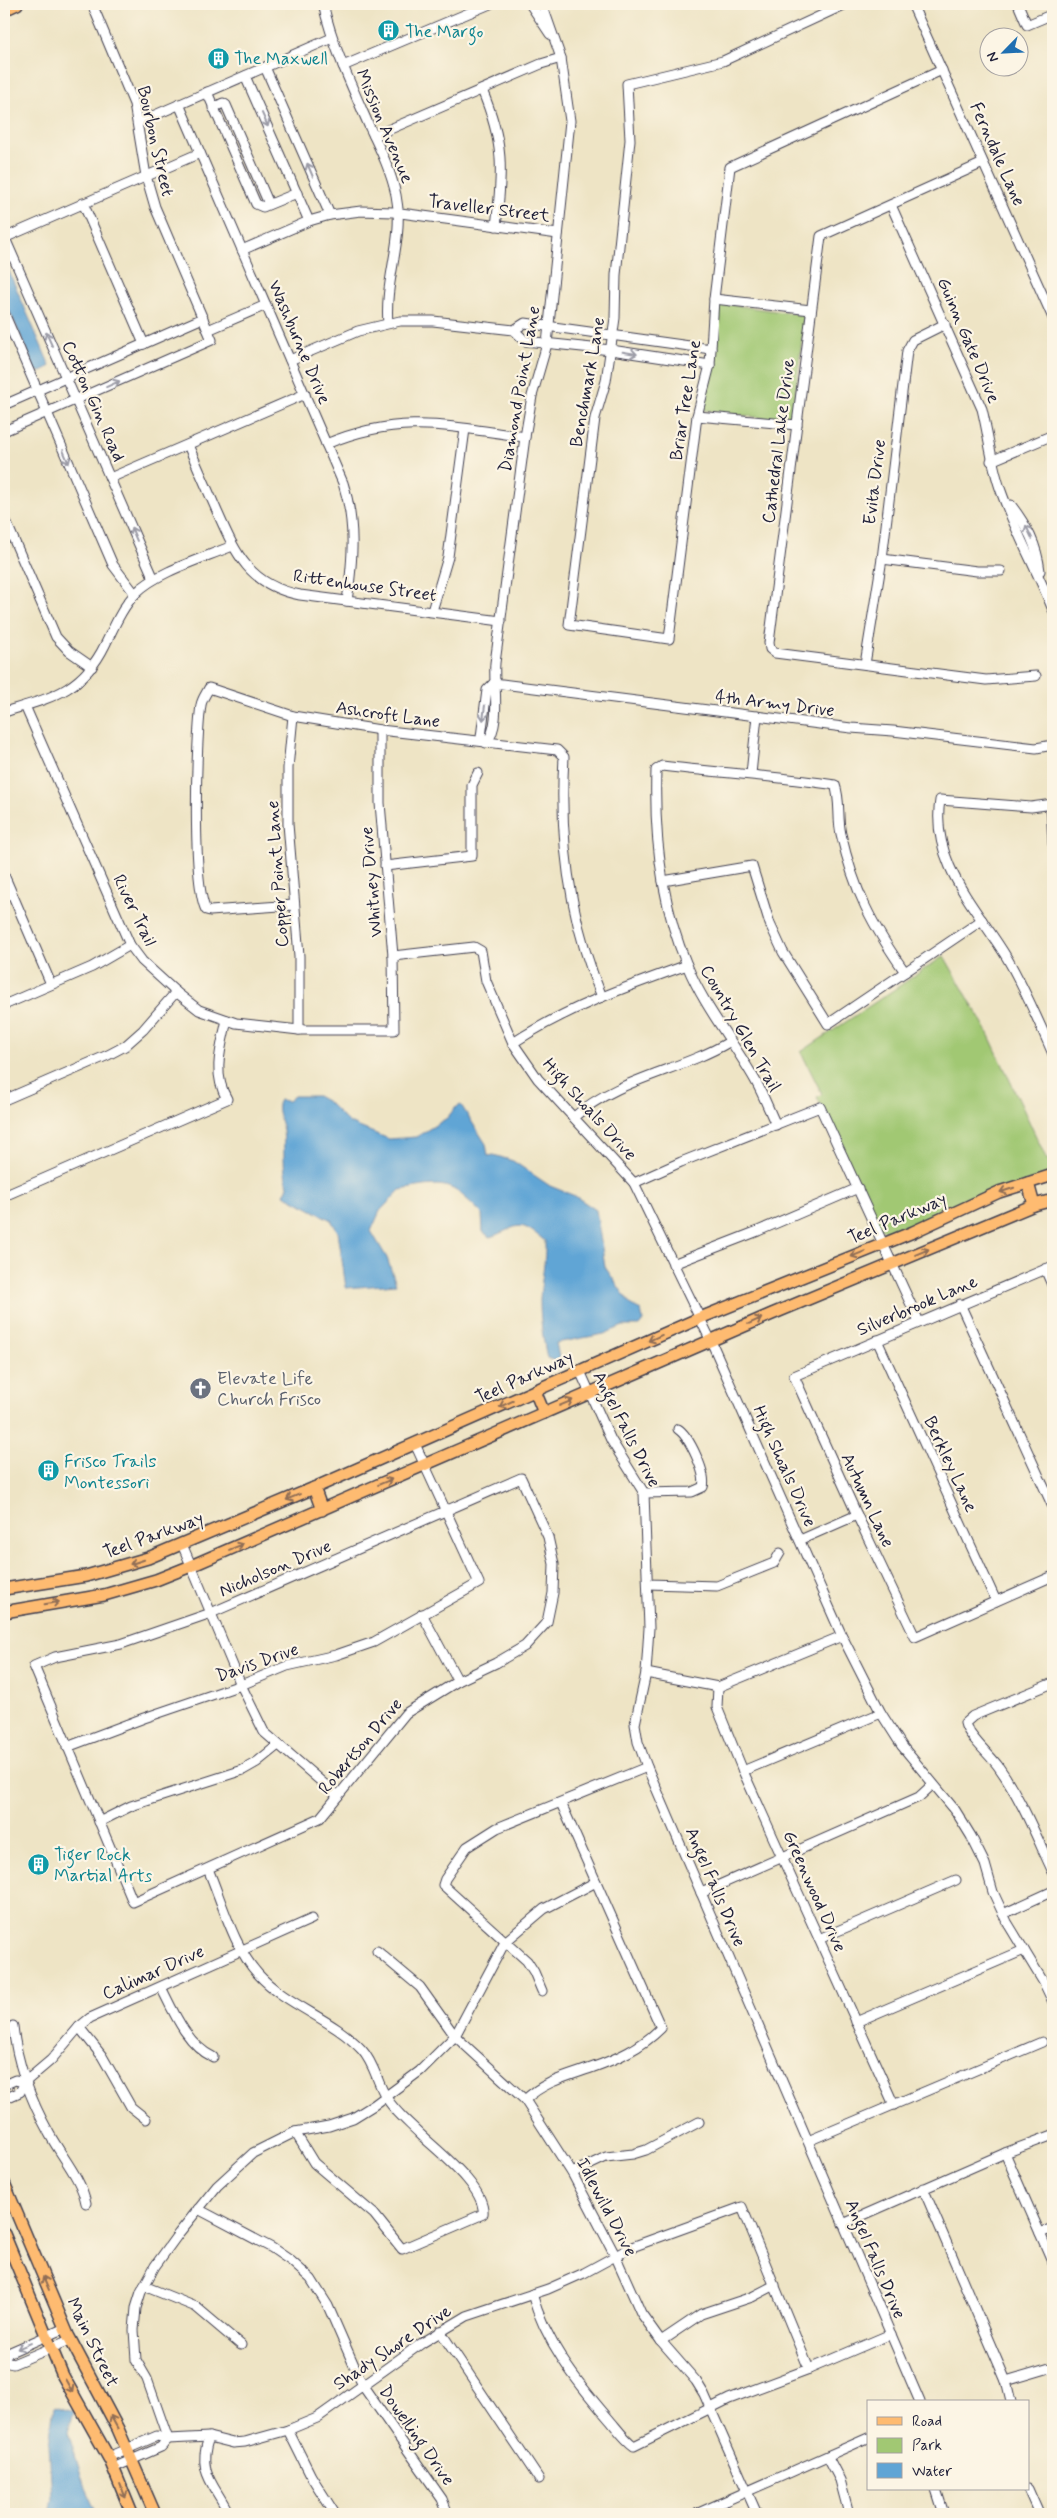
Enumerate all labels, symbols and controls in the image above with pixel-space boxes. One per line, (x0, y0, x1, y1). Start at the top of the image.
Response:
building icon: The Margo (377, 19, 401, 43)
place label: The Margo (405, 20, 483, 46)
north arrow (980, 28, 1030, 78)
building icon: The Maxwell (206, 46, 230, 70)
place label: The Maxwell (234, 47, 328, 71)
text: N (983, 49, 1003, 65)
street label: Mission Avenue (349, 66, 419, 187)
street label: Bourbon Street (131, 84, 179, 199)
street label: Ferndale Lane (963, 99, 1031, 210)
one-way arrow (260, 112, 270, 127)
one-way arrow (305, 163, 314, 178)
street label: Traveller Street (427, 190, 552, 228)
street label: Guinn Gate Drive (931, 274, 1005, 407)
street label: Washburne Drive (262, 277, 336, 408)
street label: Diamond Point Lane (494, 304, 546, 474)
street label: Benchmark Lane (565, 315, 611, 449)
one-way arrow (44, 332, 54, 347)
street label: Cotton Gin Road (56, 337, 130, 466)
street label: Briar Tree Lane (665, 338, 707, 462)
one-way arrow (622, 348, 638, 358)
street label: Cathedral Lake Drive (757, 357, 801, 525)
one-way arrow (105, 378, 120, 388)
street label: Evita Drive (858, 438, 892, 526)
one-way arrow (62, 449, 72, 464)
one-way arrow (1024, 525, 1034, 540)
one-way arrow (129, 527, 139, 542)
street label: Rittenhouse Street (292, 564, 438, 608)
street label: 4th Army Drive (714, 685, 836, 723)
street label: Ashcroft Lane (334, 696, 442, 734)
one-way arrow (479, 704, 489, 720)
street label: Copper Point Lane (261, 800, 295, 948)
street label: Whitney Drive (355, 826, 389, 938)
street label: River Trail (106, 870, 162, 950)
street label: Country Glen Trail (694, 961, 786, 1096)
street label: High Shoals Drive (535, 1053, 642, 1168)
one-way arrow (999, 1186, 1015, 1195)
street label: Teel Parkway (844, 1187, 950, 1250)
one-way arrow (914, 1246, 929, 1255)
one-way arrow (851, 1250, 866, 1260)
street label: Silverbrook Lane (853, 1270, 981, 1342)
one-way arrow (747, 1316, 762, 1326)
one-way arrow (648, 1334, 663, 1344)
street label: Teel Parkway (472, 1346, 577, 1410)
place label: Elevate Life Church Frisco (217, 1367, 321, 1412)
street label: Angel Falls Drive (585, 1367, 666, 1493)
church icon: Elevate Life Church Frisco (189, 1376, 213, 1400)
one-way arrow (558, 1398, 573, 1408)
one-way arrow (499, 1399, 514, 1409)
street label: High Shoals Drive (745, 1402, 822, 1532)
street label: Berkley Lane (917, 1413, 983, 1516)
street label: Autumn Lane (835, 1449, 899, 1552)
place label: Frisco Trails Montessori (64, 1450, 157, 1495)
building icon: Frisco Trails Montessori (36, 1459, 60, 1483)
one-way arrow (377, 1477, 392, 1487)
one-way arrow (286, 1492, 301, 1502)
street label: Teel Parkway (100, 1507, 207, 1565)
street label: Nicholson Drive (216, 1534, 335, 1603)
one-way arrow (228, 1542, 243, 1552)
one-way arrow (130, 1558, 145, 1567)
one-way arrow (43, 1598, 59, 1608)
street label: Davis Drive (213, 1638, 302, 1688)
street label: Robertson Drive (313, 1693, 408, 1800)
street label: Angel Falls Drive (677, 1824, 751, 1952)
street label: Greenwood Drive (776, 1827, 852, 1956)
place label: Tiger Rock Martial Arts (54, 1843, 152, 1888)
building icon: Tiger Rock Martial Arts (26, 1852, 50, 1876)
street label: Calimar Drive (98, 1940, 208, 2006)
street label: Idlewild Drive (570, 2154, 642, 2261)
street label: Angel Falls Drive (837, 2196, 911, 2324)
one-way arrow (40, 2276, 50, 2291)
street label: Main Street (60, 2294, 124, 2391)
street label: Shady Shore Drive (329, 2299, 456, 2396)
one-way arrow (17, 2342, 32, 2352)
one-way arrow (65, 2379, 75, 2393)
street label: Dowelling Drive (371, 2381, 460, 2492)
legend (867, 2400, 1030, 2490)
text: Road (912, 2412, 942, 2432)
one-way arrow (108, 2415, 118, 2429)
text: Park (912, 2436, 942, 2456)
text: Water (912, 2462, 952, 2482)
one-way arrow (119, 2483, 128, 2498)

